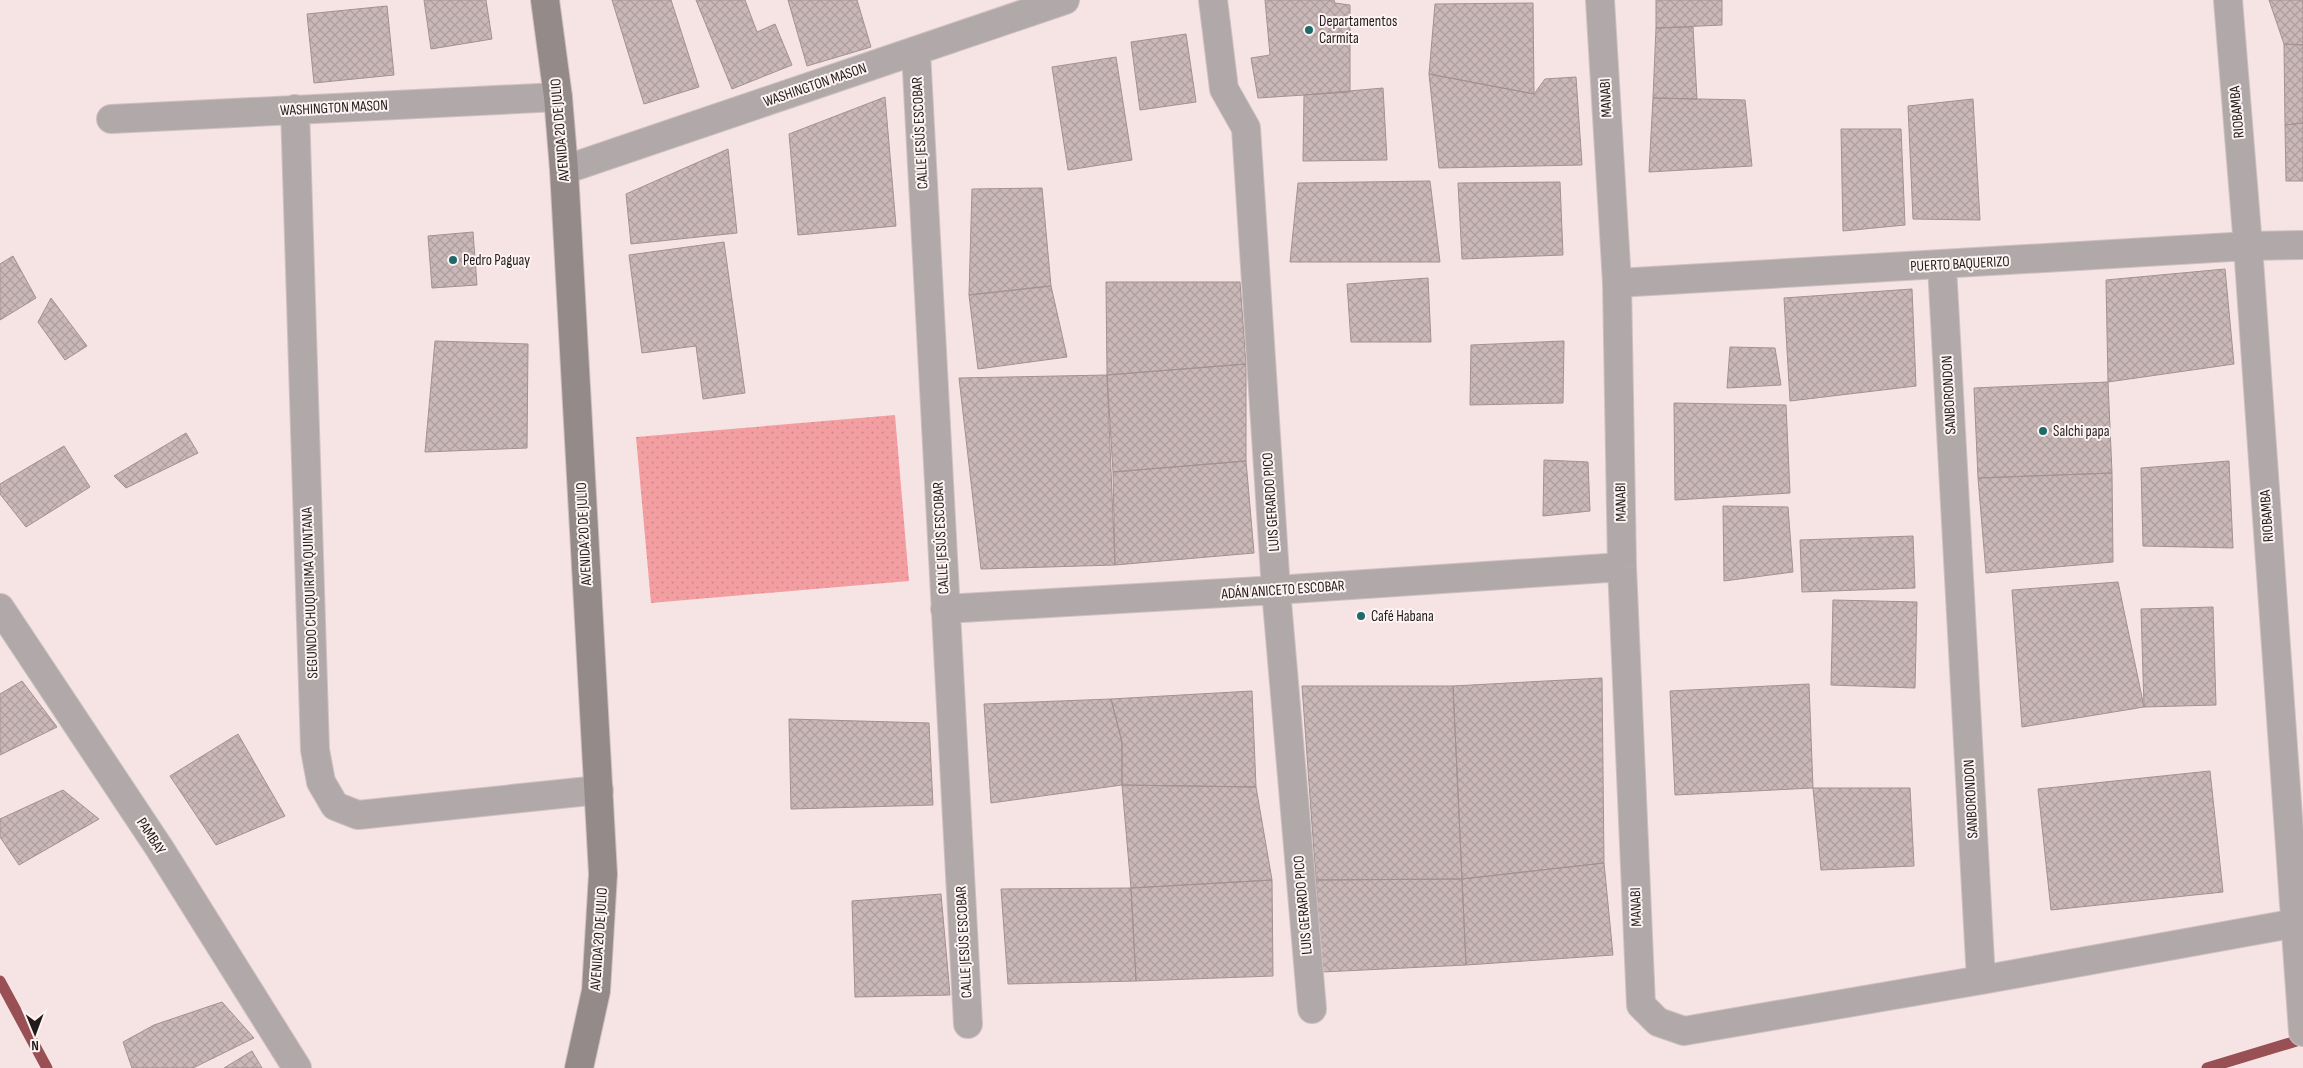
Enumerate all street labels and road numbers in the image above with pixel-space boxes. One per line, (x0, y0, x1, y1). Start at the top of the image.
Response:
street label: WASHINGTON MASON (761, 58, 869, 112)
street label: CALLE JESÚS ESCOBAR (908, 76, 932, 190)
street label: AVENIDA 20 DE JULIO (546, 78, 574, 183)
street label: MANABI (1595, 78, 1617, 118)
street label: RIOBAMBA (2225, 85, 2249, 139)
street label: WASHINGTON MASON (280, 96, 388, 120)
street label: PUERTO BAQUERIZO (1910, 252, 2010, 276)
street label: SANBORONDON (1937, 355, 1961, 435)
street label: LUIS GERARDO PICO (1258, 452, 1284, 552)
street label: CALLE JESÚS ESCOBAR (929, 481, 953, 595)
street label: AVENIDA 20 DE JULIO (572, 482, 596, 587)
street label: MANABI (1611, 482, 1631, 522)
street label: RIOBAMBA (2256, 489, 2278, 543)
street label: SEGUNDO CHUQUIRIMA QUINTANA (297, 506, 322, 679)
street label: ADÁN ANICETO ESCOBAR (1220, 576, 1345, 604)
street label: SANBORONDON (1959, 759, 1983, 839)
street label: PAMBAY (132, 814, 170, 859)
street label: LUIS GERARDO PICO (1289, 855, 1317, 955)
street label: CALLE JESÚS ESCOBAR (952, 885, 976, 999)
street label: AVENIDA 20 DE JULIO (586, 887, 612, 992)
street label: MANABI (1626, 887, 1646, 927)

